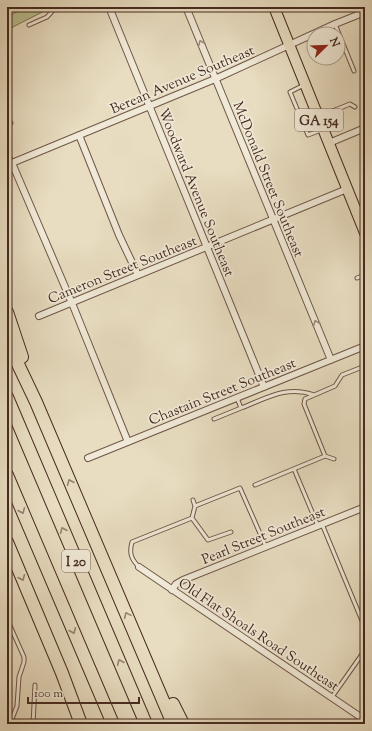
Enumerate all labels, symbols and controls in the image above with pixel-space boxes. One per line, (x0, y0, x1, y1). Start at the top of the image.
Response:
north arrow (306, 26, 346, 66)
text: N (325, 34, 343, 50)
one-way arrow (197, 40, 205, 47)
street label: Berean Avenue Southeast (108, 41, 258, 120)
street label: McDonald Street Southeast (227, 99, 308, 261)
street label: Woodward Avenue Southeast (152, 106, 238, 280)
road number: GA 154 (295, 109, 343, 131)
street label: Cameron Street Southeast (45, 232, 200, 310)
one-way arrow (313, 320, 321, 328)
street label: Chastain Street Southeast (146, 354, 300, 432)
one-way arrow (67, 479, 75, 486)
street label: Pearl Street Southeast (199, 503, 329, 571)
one-way arrow (17, 506, 25, 514)
one-way arrow (60, 526, 68, 533)
road number: I 20 (62, 550, 90, 572)
one-way arrow (18, 574, 26, 581)
street label: Old Flat Shoals Road Southeast (174, 574, 342, 697)
one-way arrow (124, 611, 132, 619)
one-way arrow (68, 627, 76, 634)
one-way arrow (117, 659, 125, 667)
scale bar (28, 679, 139, 705)
text: 100 m (34, 685, 63, 703)

